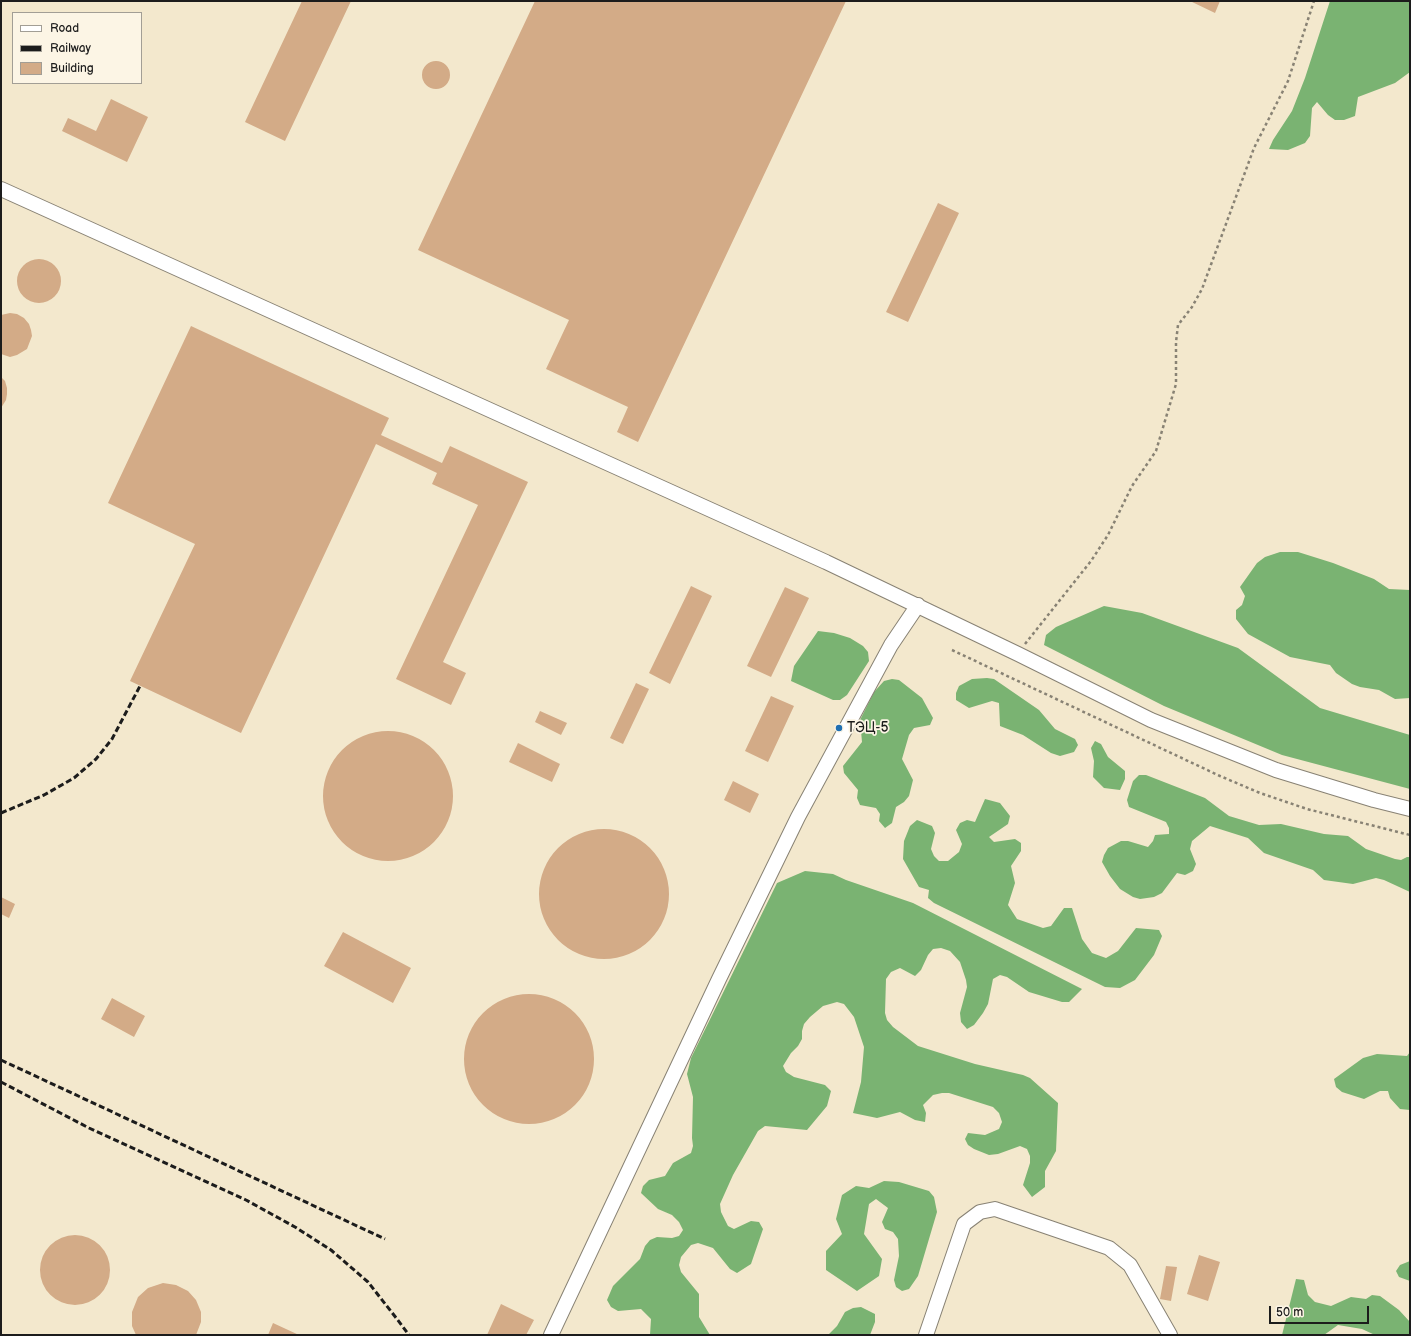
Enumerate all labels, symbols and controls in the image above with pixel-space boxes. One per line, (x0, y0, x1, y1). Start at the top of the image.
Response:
legend (12, 12, 142, 84)
text: Road (50, 21, 79, 36)
text: Railway (50, 41, 91, 56)
text: Building (50, 61, 94, 76)
place label: ТЭЦ-5 (847, 720, 888, 736)
marker: ТЭЦ-5 (834, 723, 844, 733)
scale bar (1271, 1298, 1371, 1324)
text: 50 m (1276, 1305, 1303, 1320)

